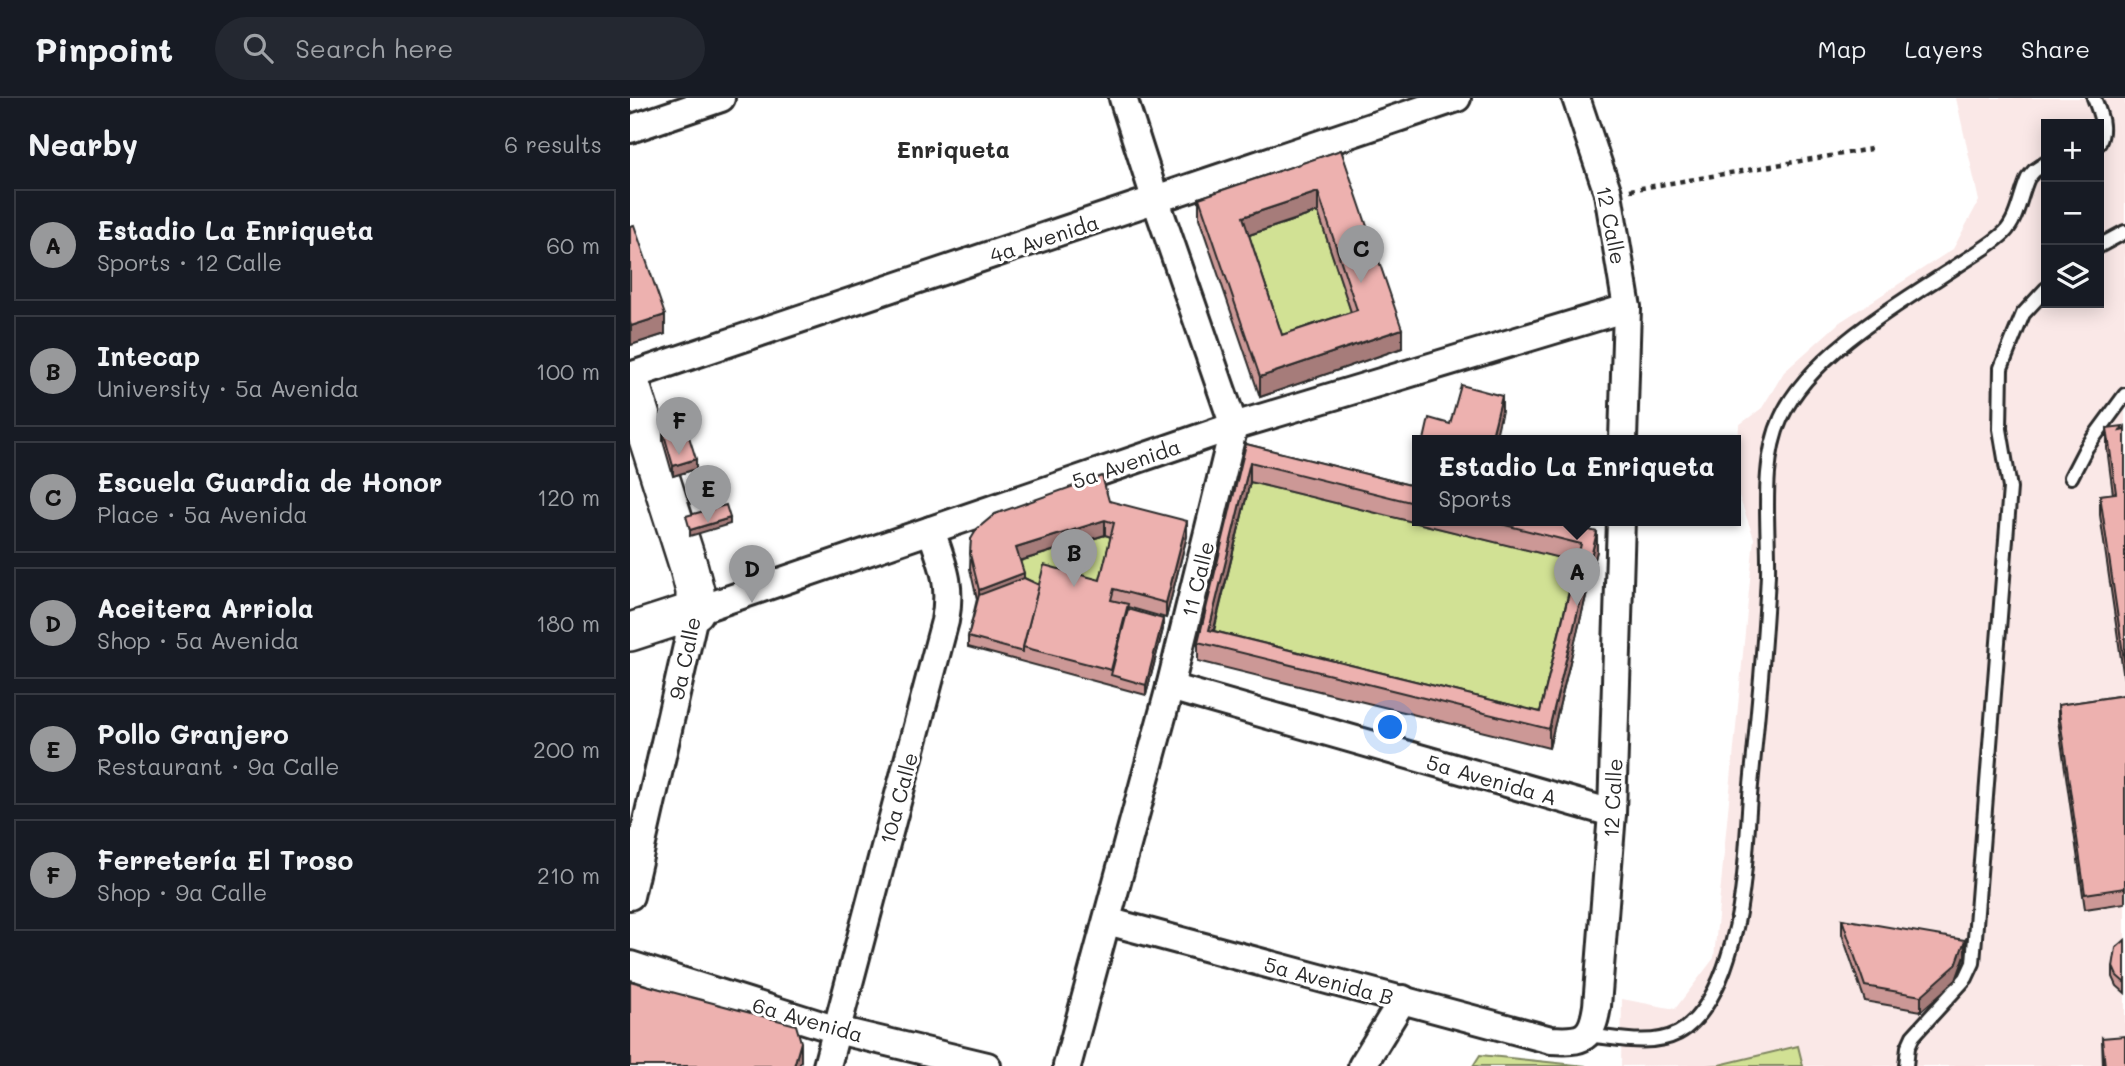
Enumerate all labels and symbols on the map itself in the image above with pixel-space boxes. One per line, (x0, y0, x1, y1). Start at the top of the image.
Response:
district label: Enriqueta (896, 134, 1010, 164)
street label: 12 Calle (1591, 183, 1633, 267)
street label: 4a Avenida (986, 208, 1102, 268)
pin: C (1338, 225, 1384, 283)
pin: F (656, 397, 702, 455)
street label: 5a Avenida (1068, 432, 1184, 494)
pin: E (685, 465, 731, 523)
pin: B (1051, 529, 1097, 587)
street label: 11 Calle (1175, 538, 1219, 620)
pin: D (729, 545, 775, 603)
pin: A (1554, 548, 1600, 606)
street label: 9a Calle (662, 614, 706, 702)
your location (1373, 710, 1407, 744)
street label: 5a Avenida A (1424, 748, 1560, 810)
street label: 10a Calle (873, 749, 923, 847)
street label: 12 Calle (1596, 758, 1628, 838)
street label: 5a Avenida B (1261, 950, 1397, 1010)
street label: 6a Avenida (750, 990, 866, 1048)

